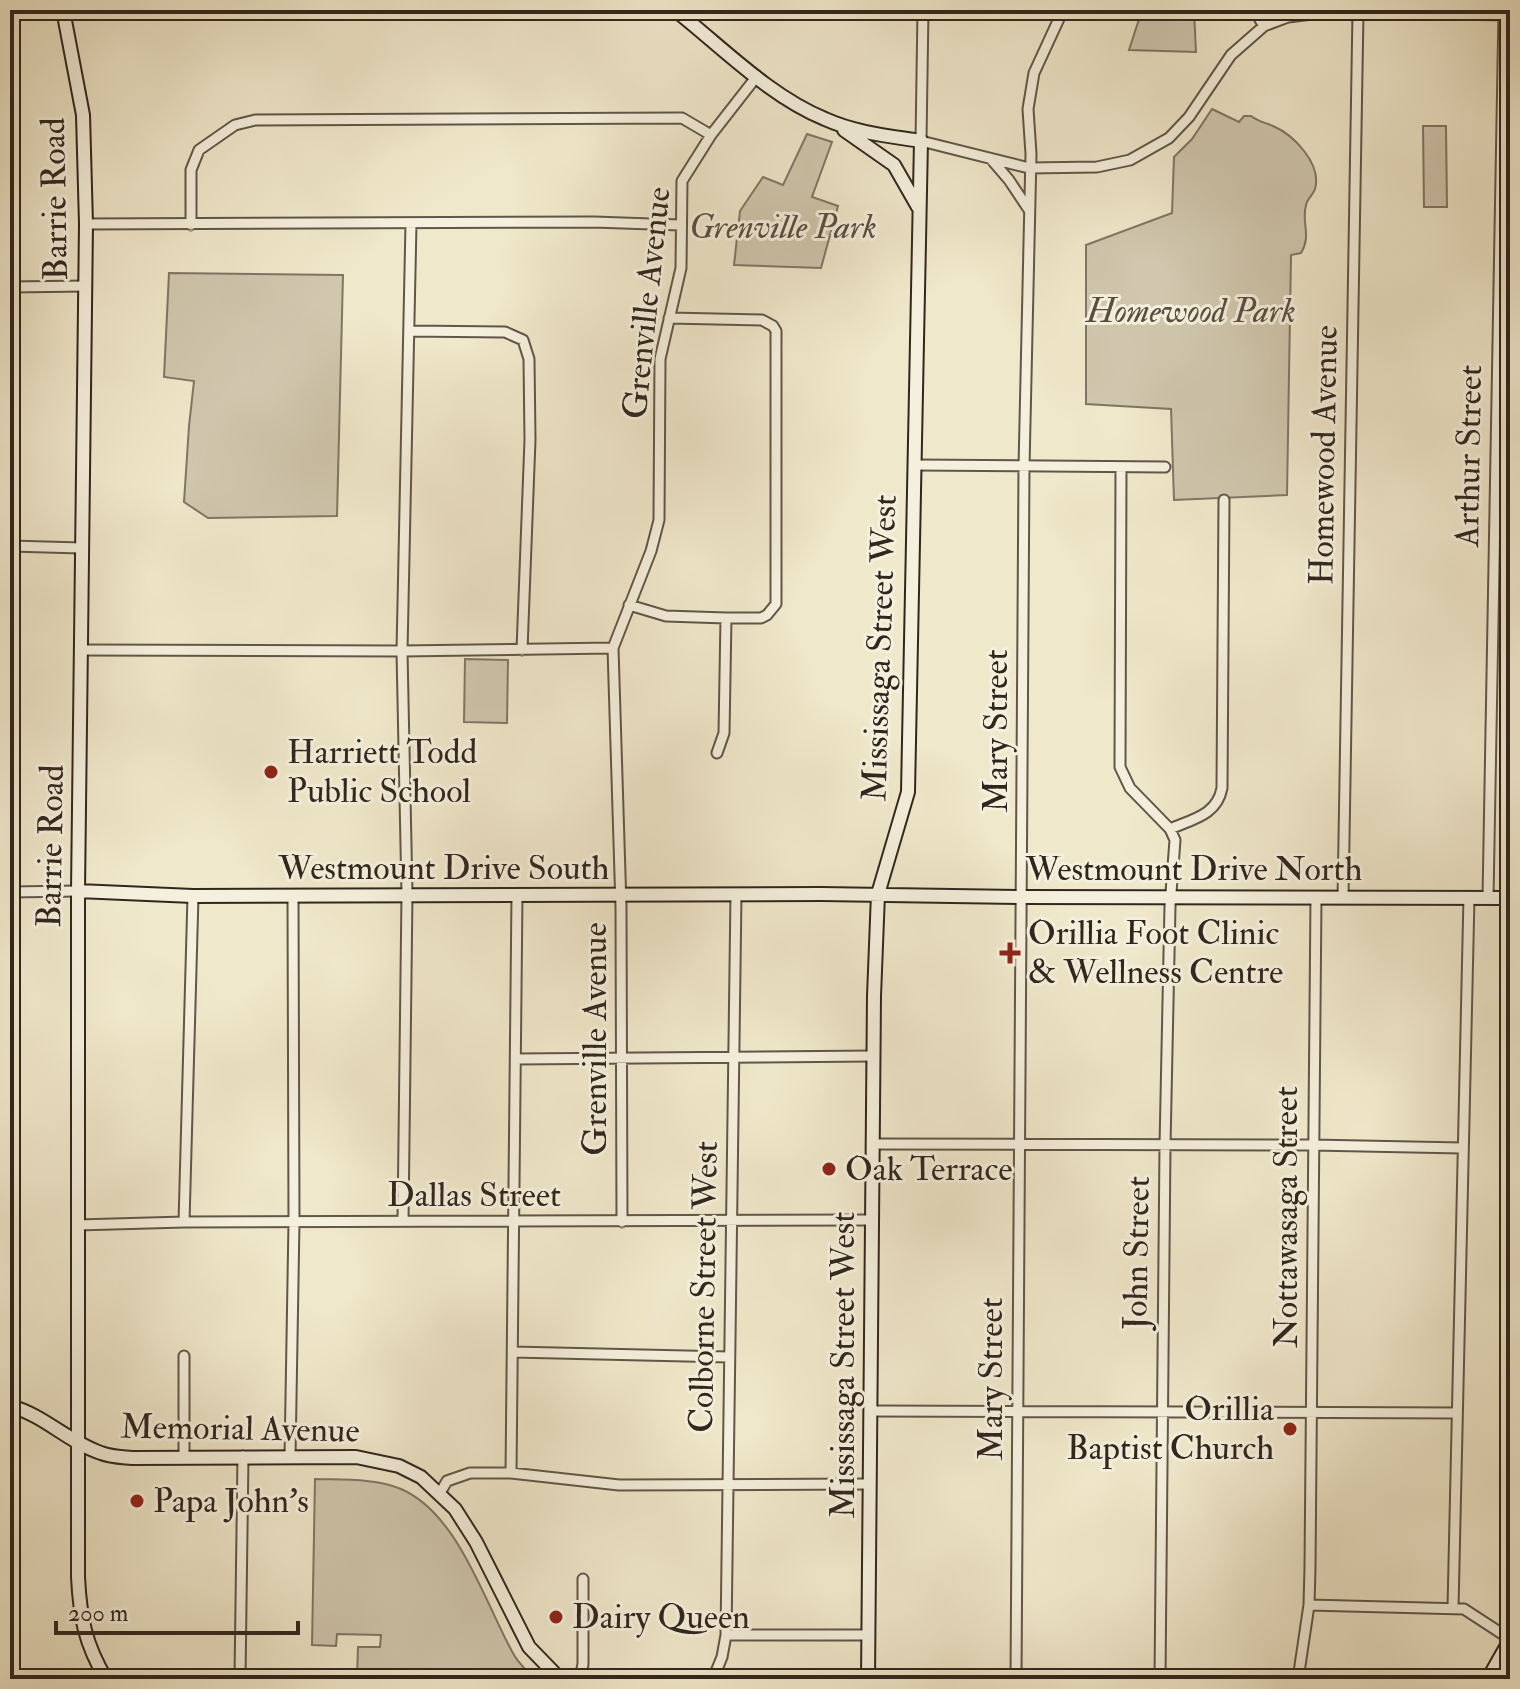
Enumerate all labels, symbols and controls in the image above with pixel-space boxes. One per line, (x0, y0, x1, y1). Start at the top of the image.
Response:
street label: Barrie Road (32, 117, 78, 281)
street label: Grenville Avenue (613, 185, 681, 421)
park label: Grenville Park (689, 206, 877, 249)
park label: Homewood Park (1084, 290, 1296, 333)
street label: Homewood Avenue (1300, 325, 1348, 585)
street label: Arthur Street (1446, 365, 1492, 548)
street label: Mississaga Street West (853, 494, 907, 802)
street label: Mary Street (975, 649, 1018, 813)
place label: Harriett Todd Public School (287, 731, 477, 813)
marker: Harriett Todd Public School (262, 763, 280, 781)
street label: Barrie Road (28, 764, 74, 928)
street label: Westmount Drive South (278, 847, 610, 890)
street label: Westmount Drive North (1025, 848, 1363, 891)
place label: Orillia Foot Clinic & Wellness Centre (1028, 912, 1283, 994)
street label: Grenville Avenue (574, 922, 617, 1156)
marker: Orillia Foot Clinic & Wellness Centre (999, 942, 1021, 964)
street label: Nottawasaga Street (1265, 1086, 1308, 1348)
street label: Colborne Street West (680, 1141, 728, 1433)
place label: Oak Terrace (845, 1148, 1012, 1191)
marker: Oak Terrace (820, 1160, 838, 1178)
street label: Dallas Street (387, 1174, 561, 1217)
street label: John Street (1114, 1176, 1160, 1331)
street label: Mississaga Street West (822, 1212, 865, 1518)
street label: Mary Street (970, 1297, 1013, 1461)
place label: Orillia Baptist Church (1066, 1388, 1275, 1470)
street label: Memorial Avenue (120, 1405, 360, 1453)
marker: Orillia Baptist Church (1281, 1420, 1299, 1438)
place label: Papa John's (153, 1480, 309, 1523)
marker: Papa John's (128, 1492, 146, 1510)
scale bar (56, 1585, 298, 1635)
place label: Dairy Queen (572, 1596, 750, 1639)
text: 200 m (68, 1598, 129, 1629)
marker: Dairy Queen (547, 1608, 565, 1626)

